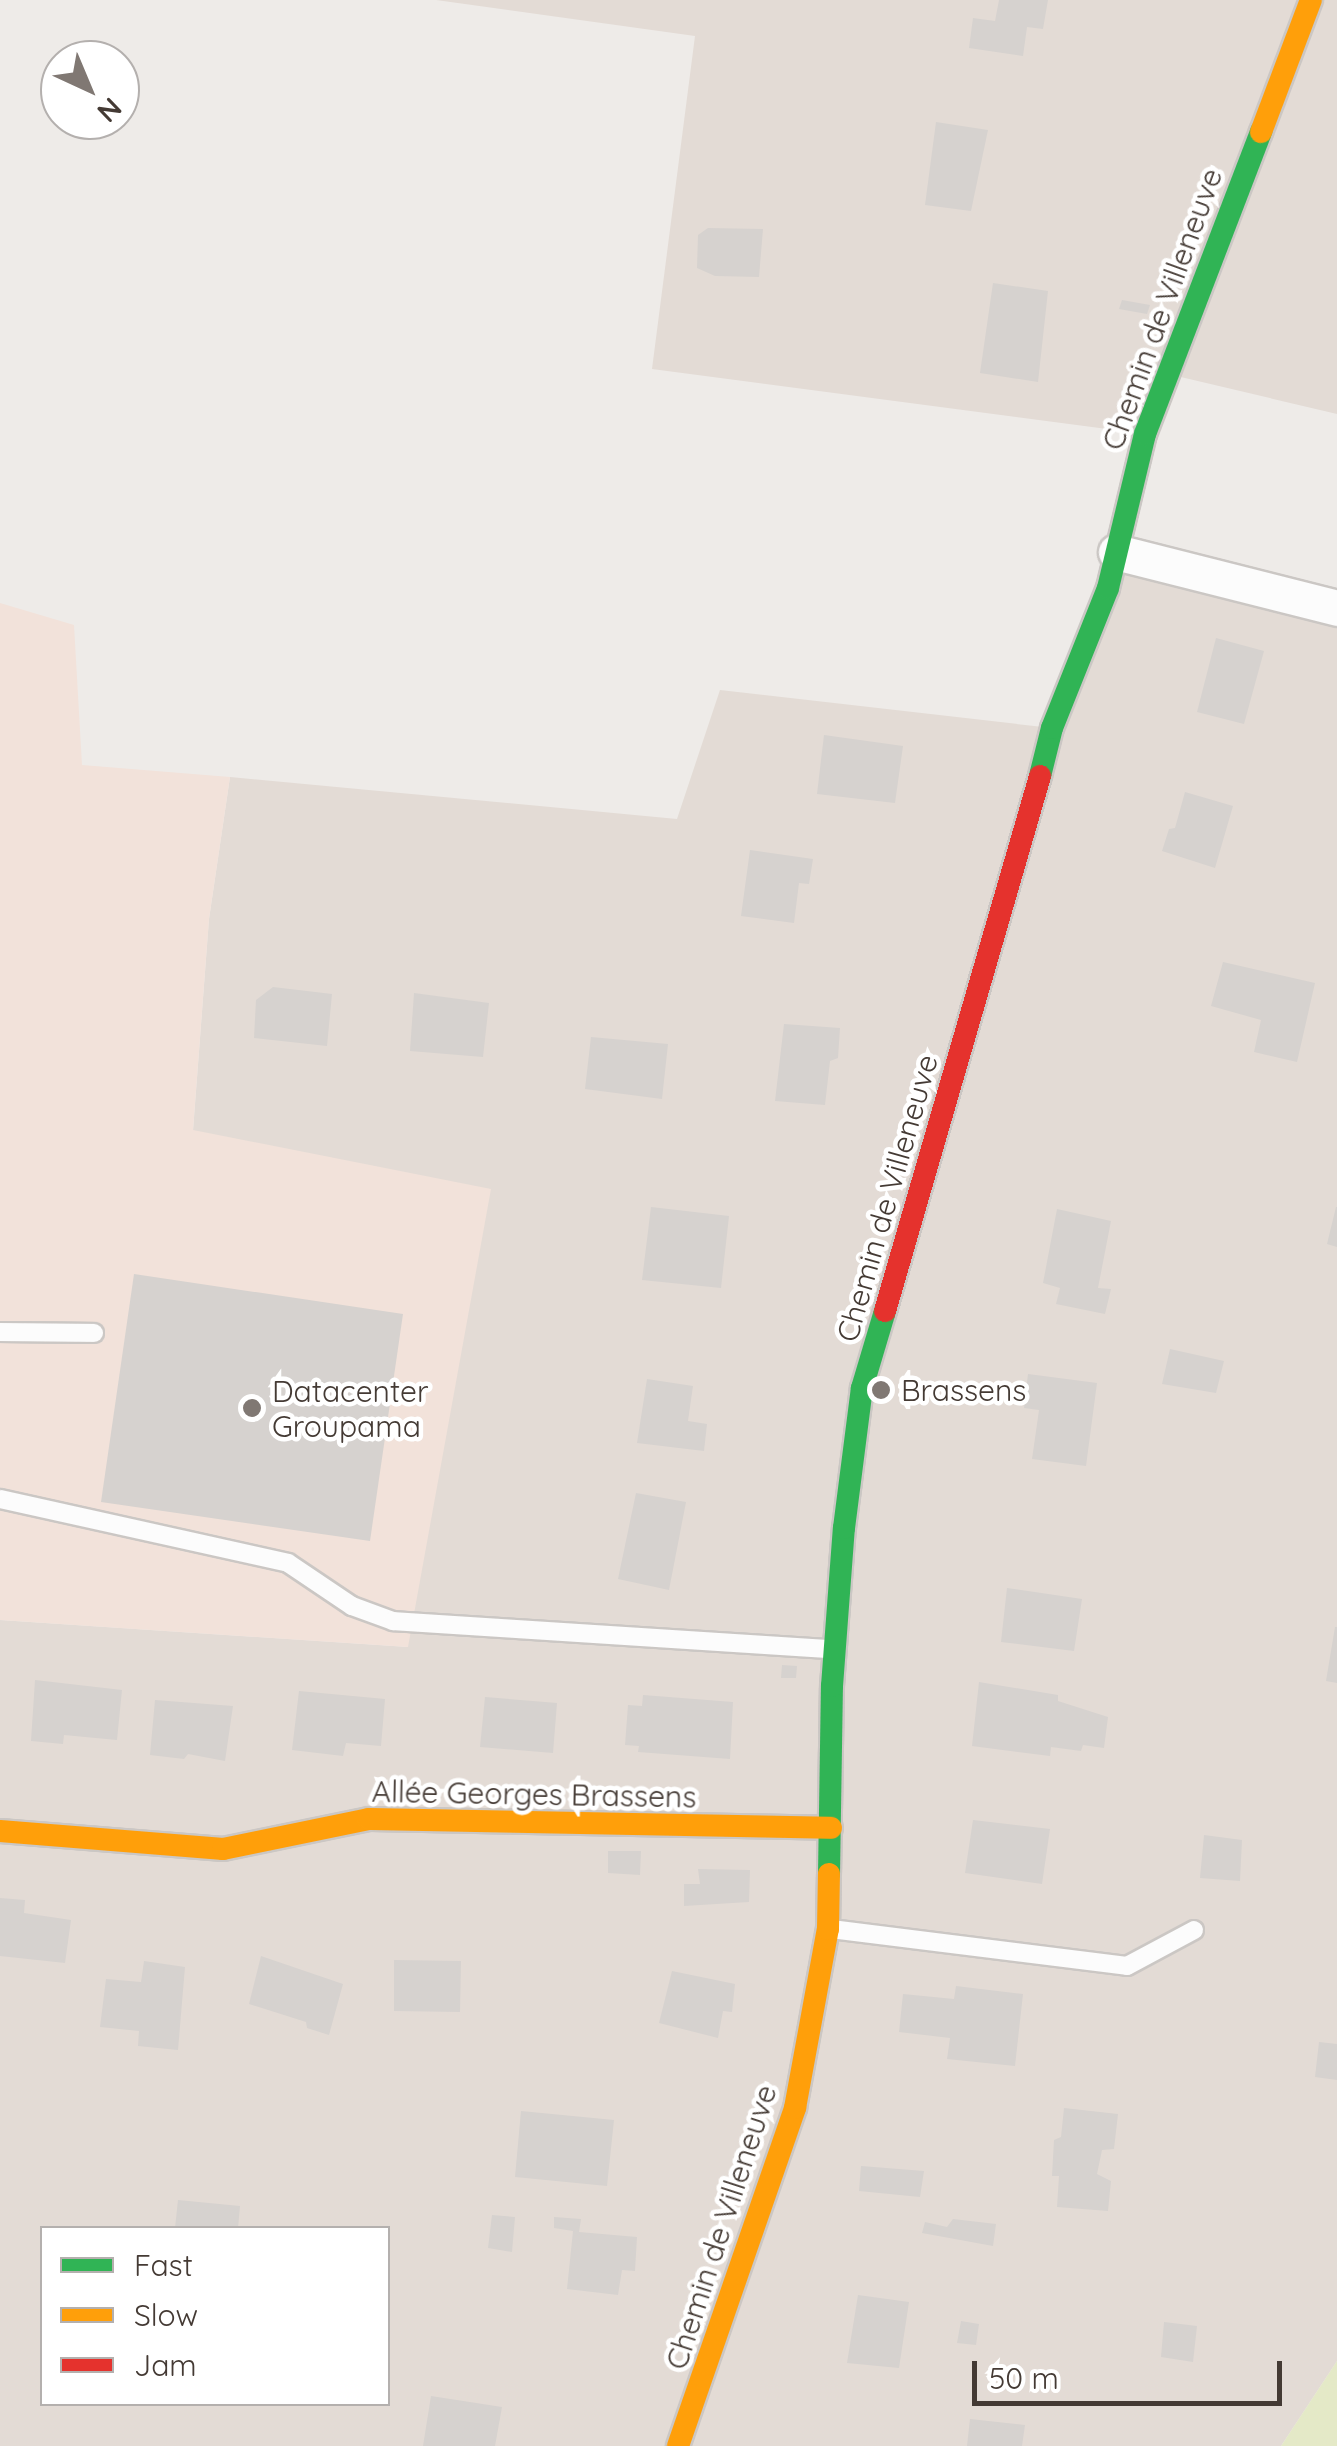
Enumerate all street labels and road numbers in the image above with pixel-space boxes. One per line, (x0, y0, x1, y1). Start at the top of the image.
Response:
street label: Chemin de Villeneuve (1094, 163, 1230, 455)
street label: Chemin de Villeneuve (829, 1050, 945, 1346)
street label: Allée Georges Brassens (371, 1773, 697, 1815)
street label: Chemin de Villeneuve (658, 2080, 784, 2374)

